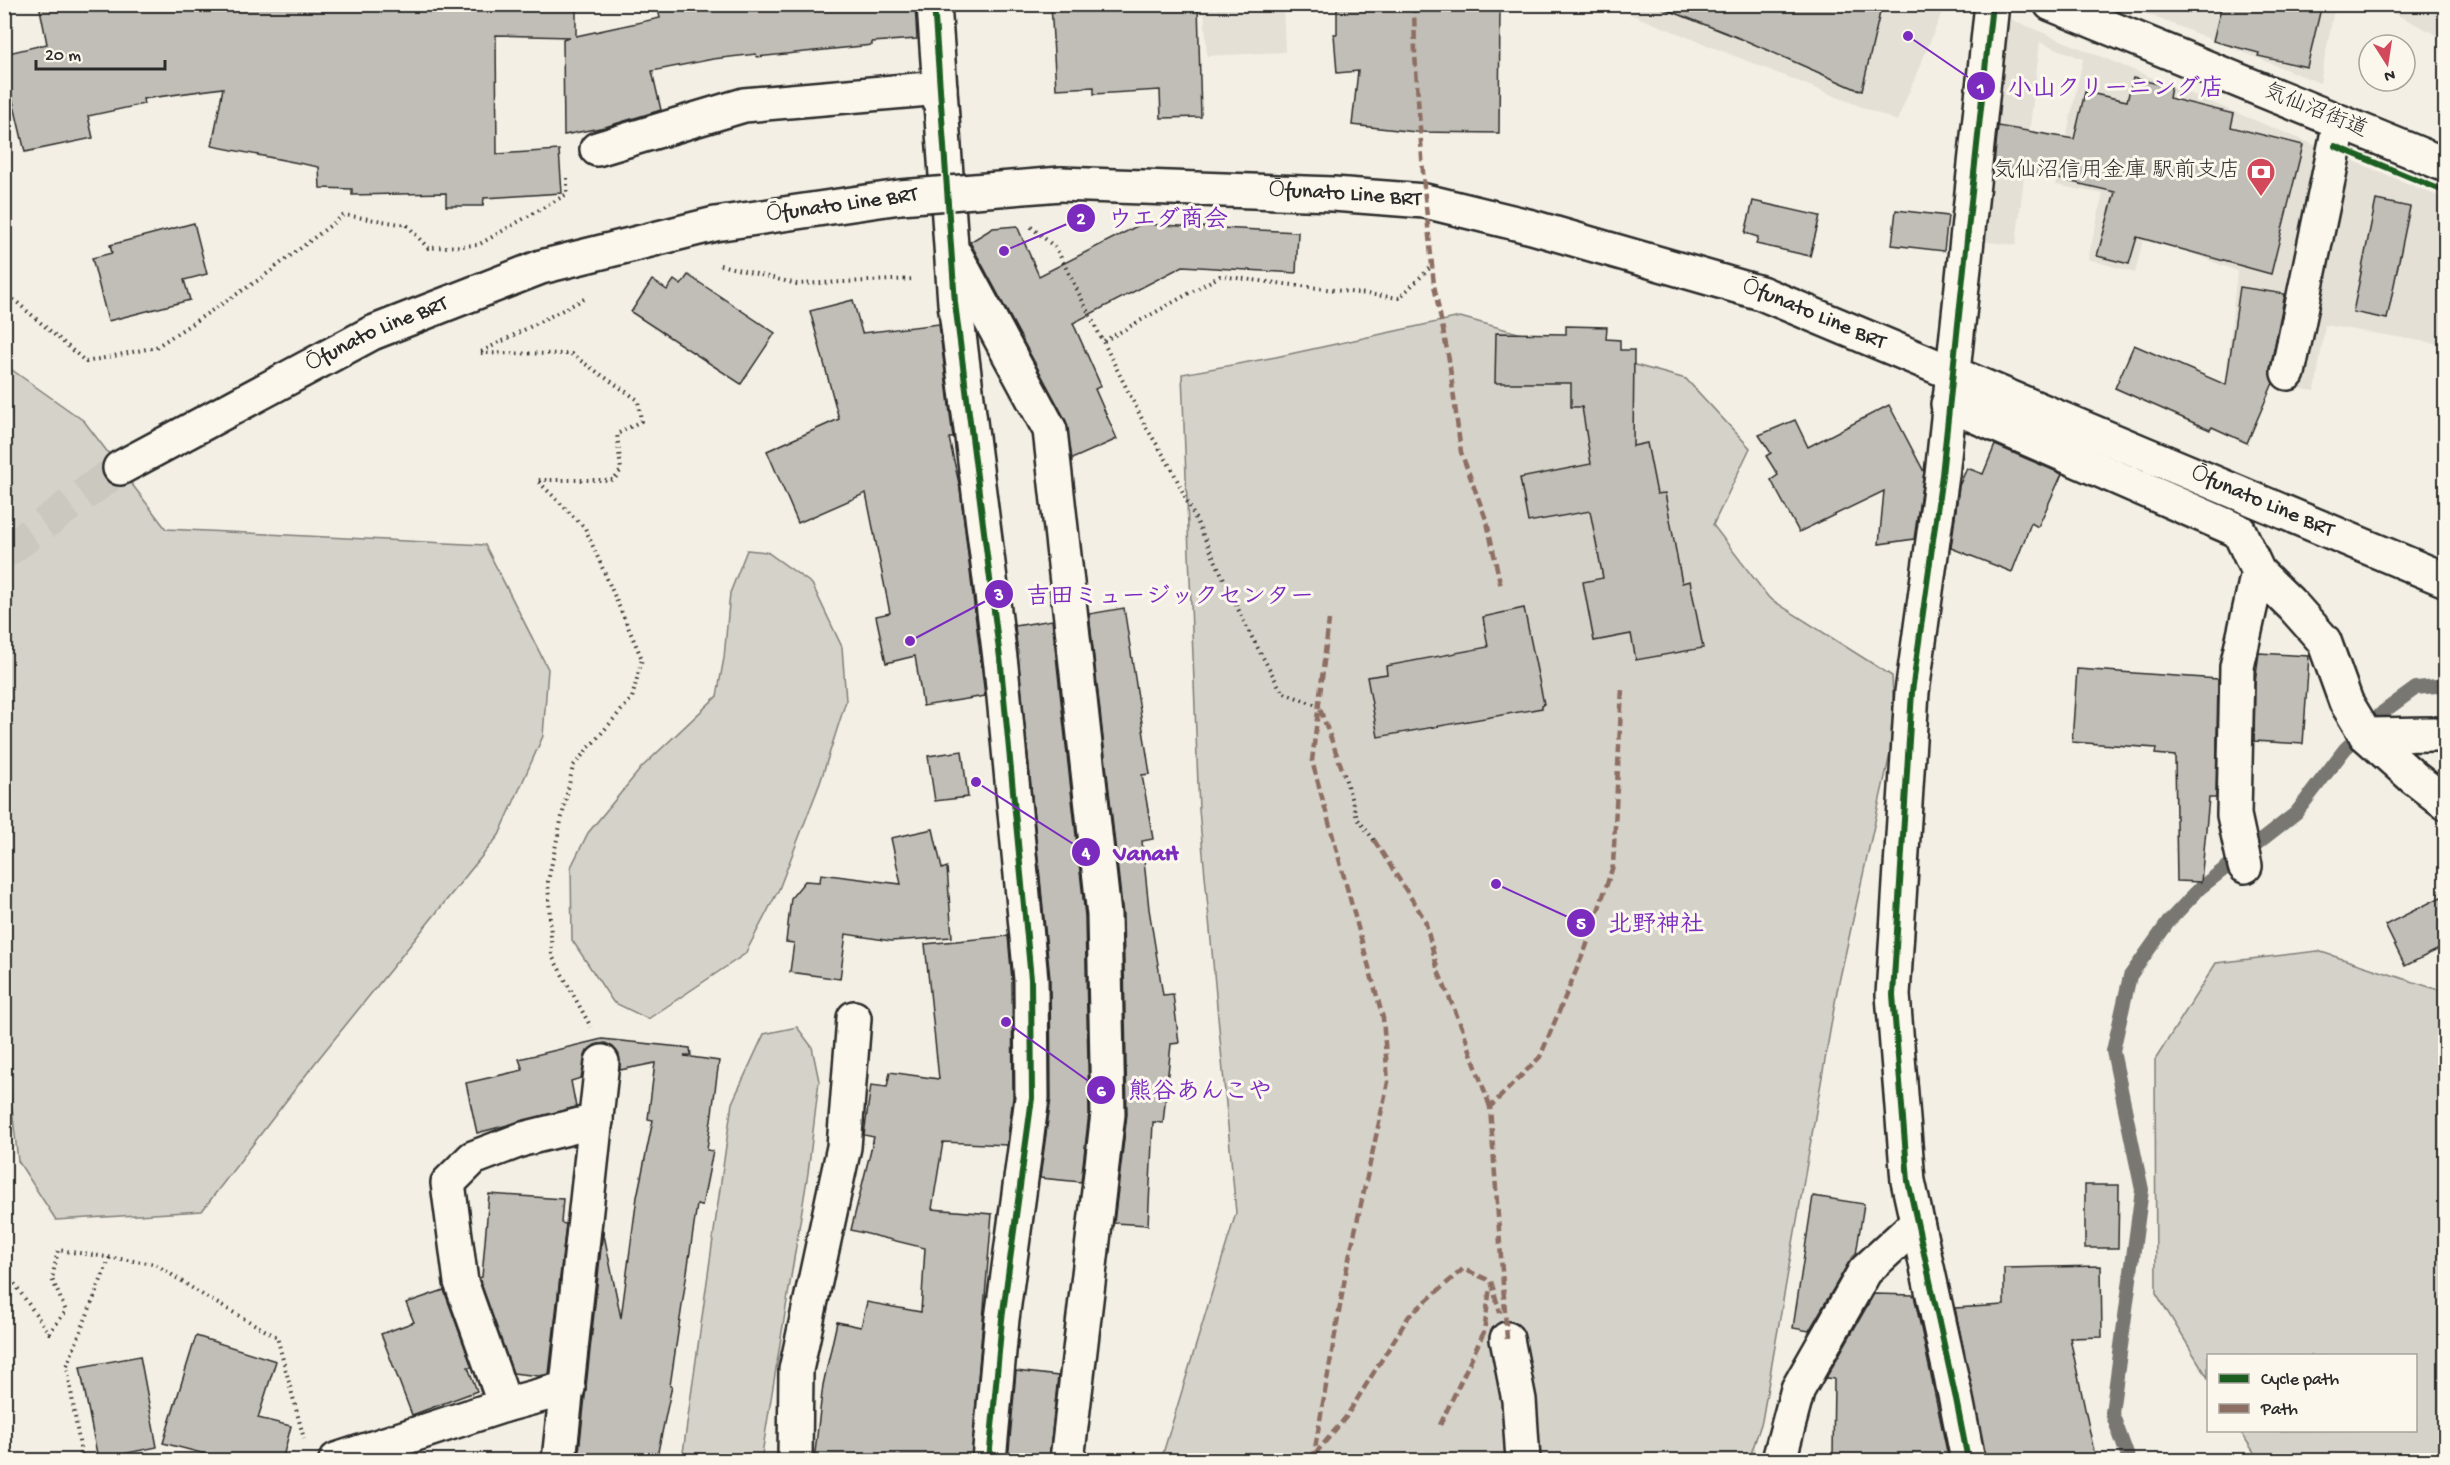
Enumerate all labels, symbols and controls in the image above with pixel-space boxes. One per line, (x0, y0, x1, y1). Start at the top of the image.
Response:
scale bar (36, 33, 165, 71)
north arrow (2357, 33, 2417, 93)
text: 20 m (45, 46, 81, 67)
text: N (2382, 64, 2396, 85)
callout: 小山クリーニング店 (1966, 65, 2236, 107)
text: 小山クリーニング店 (2008, 75, 2224, 105)
street label: 気仙沼街道 (2259, 78, 2371, 145)
text: 1 (1976, 79, 1985, 100)
bank icon: 気仙沼信用金庫 駅前支店 (2245, 156, 2277, 198)
place label: 気仙沼信用金庫 駅前支店 (1993, 157, 2240, 185)
street label: Ōfunato Line BRT (1268, 177, 1424, 214)
street label: Ōfunato Line BRT (764, 180, 921, 230)
callout: ウエダ商会 (1066, 197, 1240, 239)
text: ウエダ商会 (1108, 206, 1228, 236)
text: 2 (1077, 210, 1086, 231)
street label: Ōfunato Line BRT (1739, 273, 1891, 357)
street label: Ōfunato Line BRT (301, 291, 453, 379)
street label: Ōfunato Line BRT (2186, 460, 2339, 545)
callout: 吉田ミュージックセンター (984, 573, 1326, 615)
text: 吉田ミュージックセンター (1026, 583, 1314, 613)
text: 3 (993, 586, 1004, 607)
callout: VanaH (1071, 831, 1190, 873)
text: VanaH (1112, 841, 1180, 870)
text: 4 (1081, 844, 1091, 865)
callout: 北野神社 (1566, 902, 1716, 944)
text: 北野神社 (1608, 911, 1704, 941)
text: 5 (1576, 915, 1586, 936)
callout: 熊谷あんこや (1086, 1069, 1284, 1111)
text: 熊谷あんこや (1128, 1078, 1272, 1108)
text: 6 (1096, 1082, 1106, 1103)
legend (2207, 1354, 2417, 1432)
text: Cycle path (2261, 1370, 2339, 1391)
text: Path (2260, 1400, 2298, 1421)

